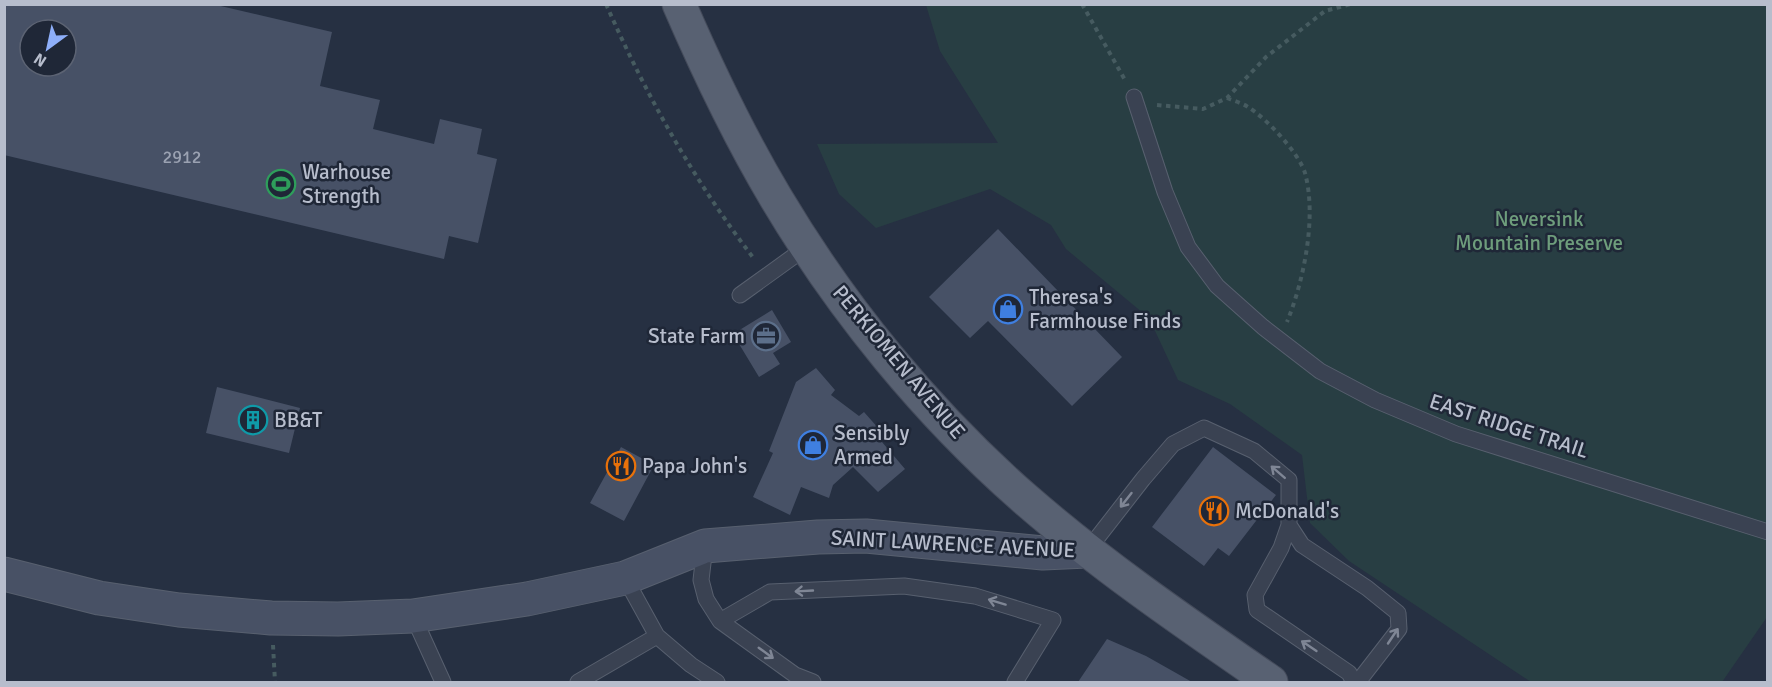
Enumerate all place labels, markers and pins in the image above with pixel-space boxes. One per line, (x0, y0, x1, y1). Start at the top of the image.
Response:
place label: Warhouse Strength (302, 159, 391, 209)
sports icon: Warhouse Strength (265, 168, 297, 200)
place label: Theresa's Farmhouse Finds (1029, 284, 1181, 334)
shop icon: Theresa's Farmhouse Finds (992, 293, 1024, 325)
office icon: State Farm (750, 320, 782, 352)
place label: State Farm (648, 323, 745, 349)
building icon: BB&T (237, 404, 269, 436)
place label: BB&T (274, 407, 323, 433)
place label: Sensibly Armed (834, 420, 910, 470)
shop icon: Sensibly Armed (797, 429, 829, 461)
restaurant icon: Papa John's (605, 450, 637, 482)
place label: Papa John's (642, 453, 747, 479)
restaurant icon: McDonald's (1198, 495, 1230, 527)
place label: McDonald's (1235, 498, 1339, 524)

